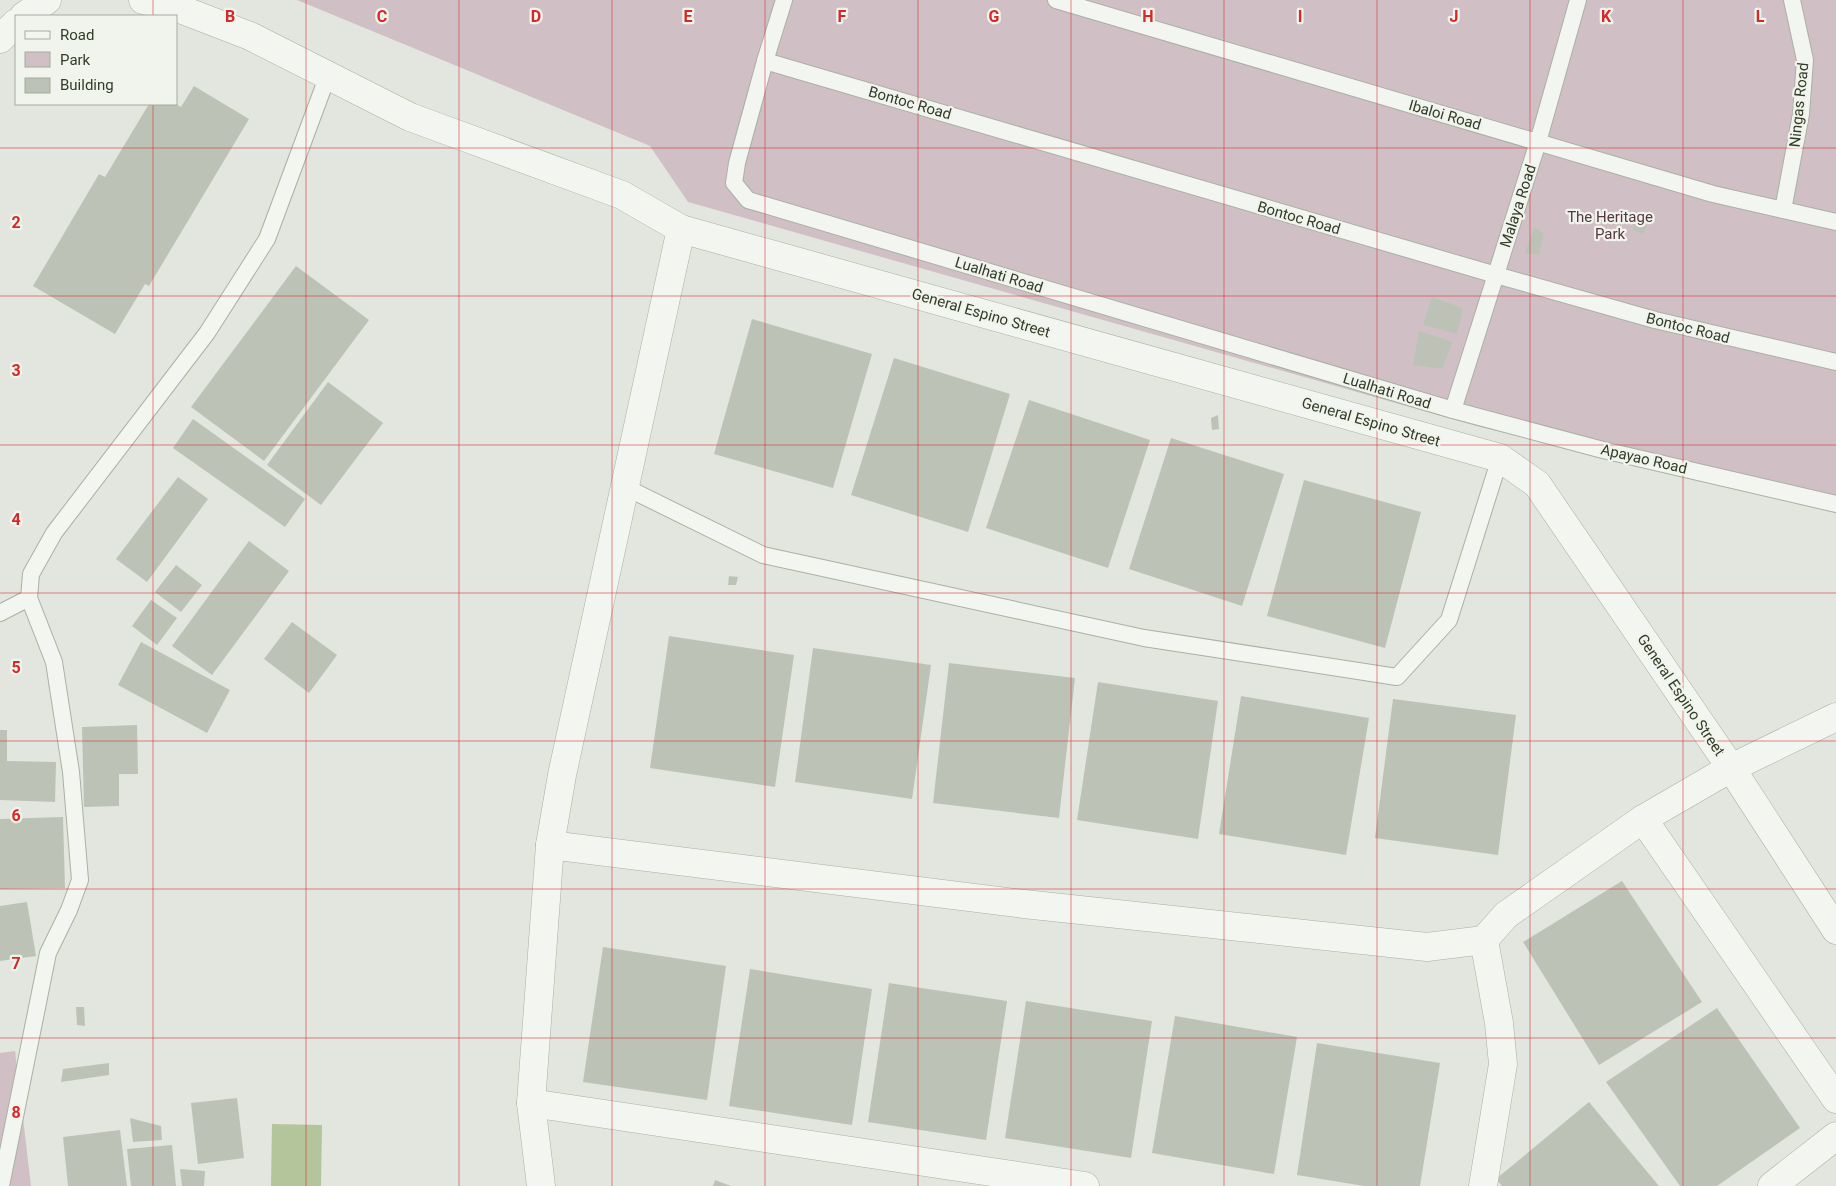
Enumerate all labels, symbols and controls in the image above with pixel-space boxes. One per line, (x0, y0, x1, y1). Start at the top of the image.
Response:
text: B (225, 7, 235, 26)
text: C (377, 7, 387, 26)
text: D (531, 7, 541, 26)
text: E (684, 7, 693, 26)
text: F (838, 7, 847, 26)
text: G (989, 7, 1000, 26)
text: H (1142, 7, 1154, 26)
text: I (1298, 7, 1302, 26)
text: J (1450, 7, 1458, 26)
text: K (1601, 7, 1612, 26)
text: L (1756, 7, 1765, 26)
legend (15, 15, 178, 105)
text: Road (60, 26, 94, 44)
text: Park (60, 51, 91, 69)
street label: Ningas Road (1786, 62, 1812, 148)
text: Building (60, 76, 114, 94)
street label: Bontoc Road (866, 83, 954, 123)
street label: Ibaloi Road (1407, 96, 1483, 134)
street label: Malaya Road (1496, 162, 1540, 250)
street label: Bontoc Road (1255, 198, 1343, 238)
park label: The Heritage Park (1567, 208, 1653, 243)
text: 2 (11, 213, 21, 232)
street label: Lualhati Road (953, 253, 1045, 297)
street label: General Espino Street (910, 285, 1052, 341)
street label: Bontoc Road (1644, 309, 1732, 347)
text: 3 (11, 361, 21, 380)
street label: Lualhati Road (1341, 369, 1433, 413)
street label: General Espino Street (1300, 394, 1442, 450)
street label: Apayao Road (1599, 440, 1689, 478)
text: 4 (11, 510, 21, 529)
street label: General Espino Street (1633, 631, 1729, 759)
text: 5 (11, 658, 21, 677)
text: 6 (11, 806, 21, 825)
text: 7 (11, 954, 21, 973)
text: 8 (11, 1103, 21, 1122)

